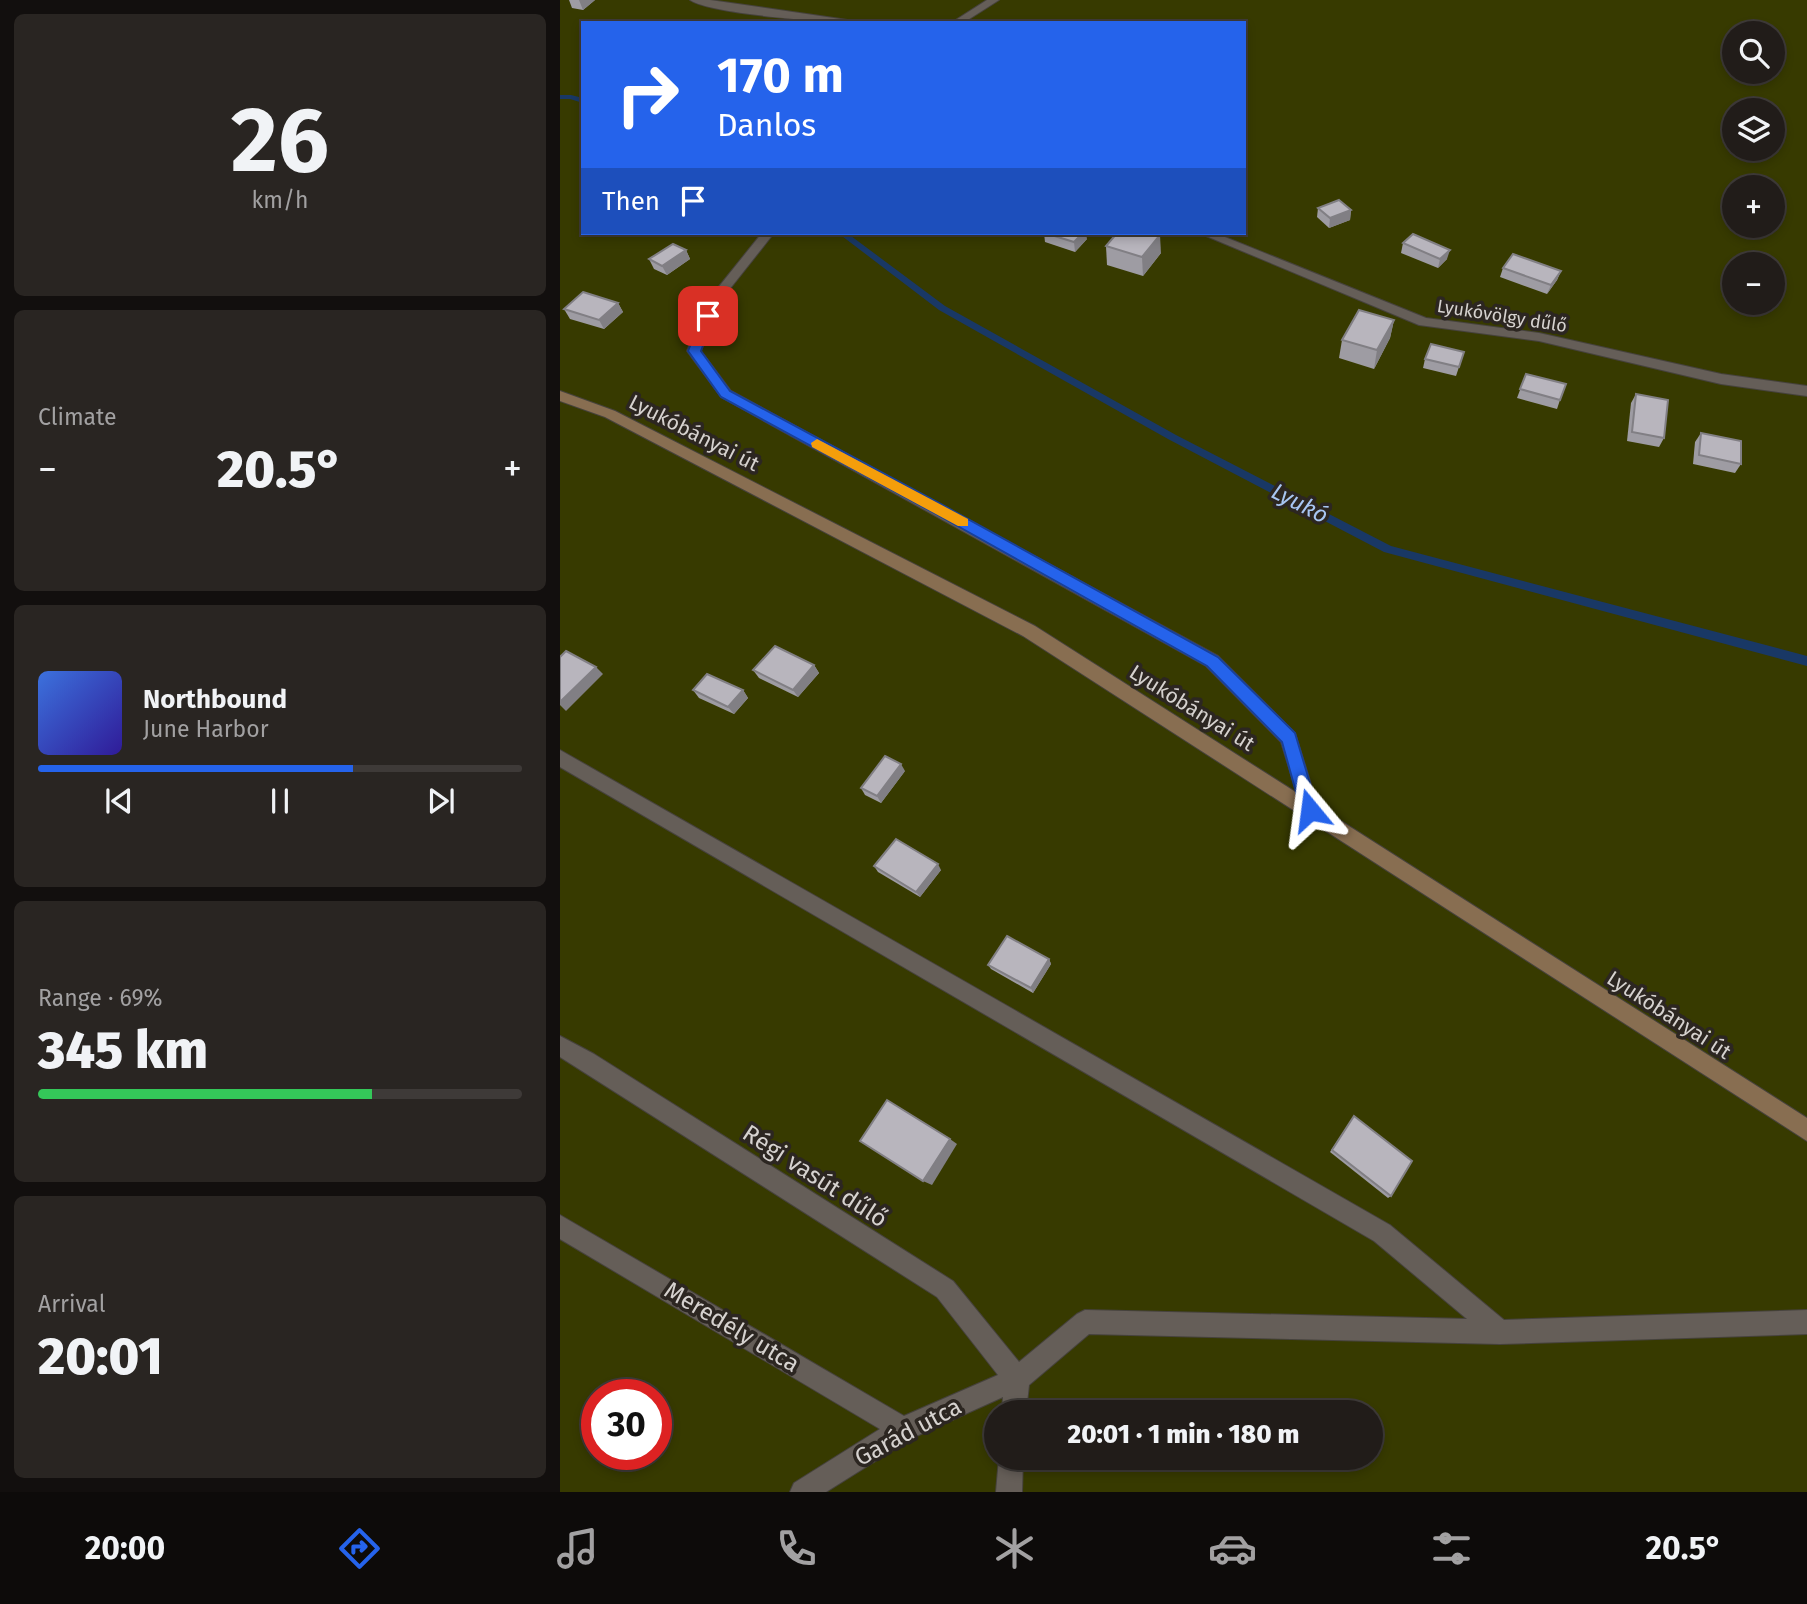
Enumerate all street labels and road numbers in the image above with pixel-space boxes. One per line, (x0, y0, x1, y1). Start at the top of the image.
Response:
street label: Lyukóvölgy dűlő (1436, 295, 1568, 337)
street label: Lyukóbányai út (624, 389, 764, 477)
street label: Lyukóbányai út (1124, 659, 1260, 757)
street label: Lyukóbányai út (1602, 965, 1736, 1065)
street label: Régi vasút dűlő (738, 1119, 892, 1233)
street label: Meredély utca (660, 1276, 804, 1378)
street label: Garád utca (850, 1392, 966, 1472)

